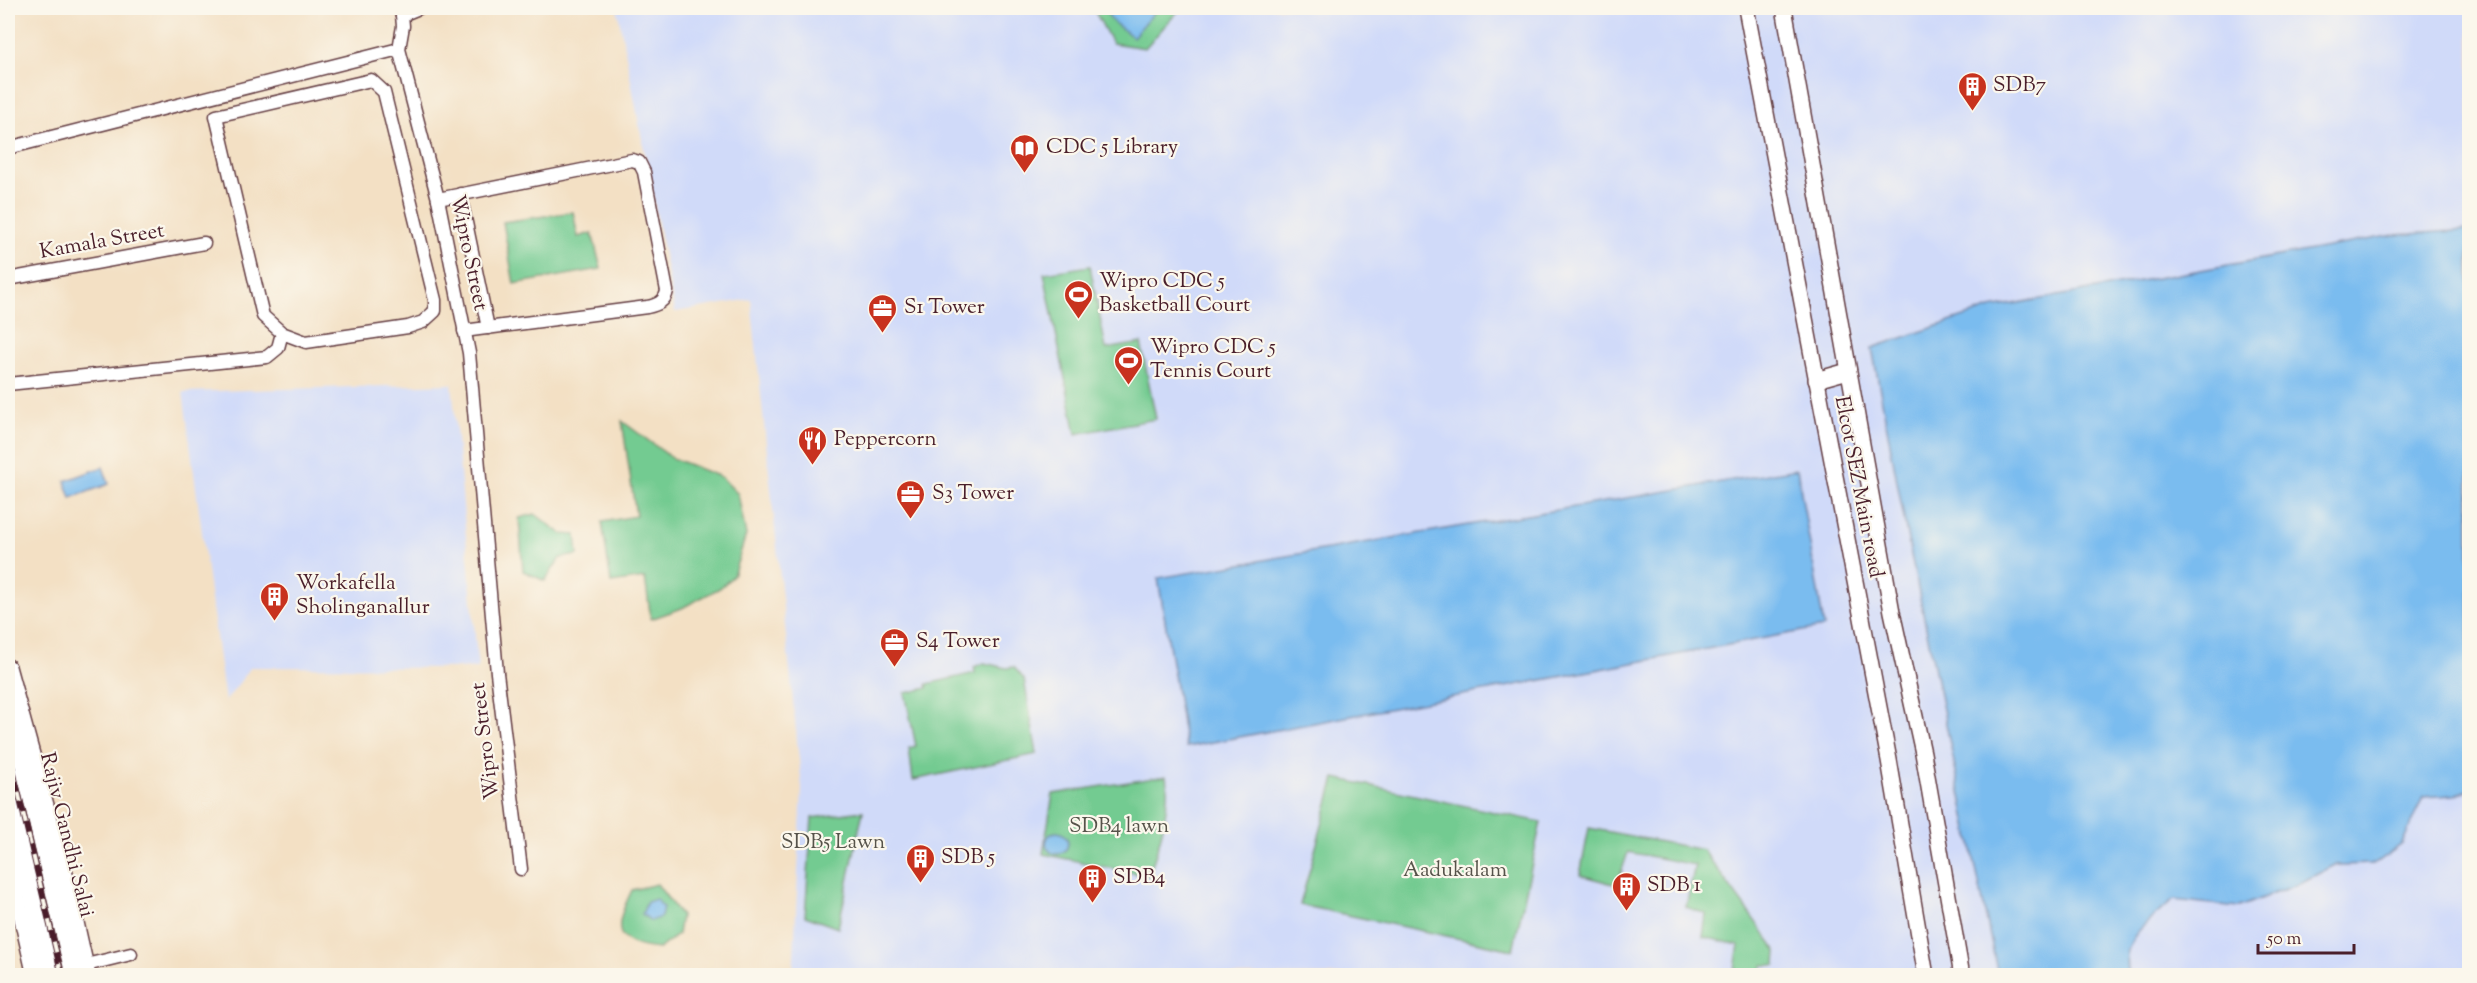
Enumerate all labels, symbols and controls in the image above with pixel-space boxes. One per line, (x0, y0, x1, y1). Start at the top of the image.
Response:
building icon: SDB7 (1956, 70, 1988, 112)
place label: SDB7 (1993, 71, 2046, 101)
library icon: CDC 5 Library (1009, 132, 1041, 174)
place label: CDC 5 Library (1046, 133, 1179, 163)
street label: Wipro Street (441, 192, 495, 314)
street label: Kamala Street (37, 216, 167, 268)
place label: Wipro CDC 5 Basketball Court (1099, 267, 1250, 321)
sports icon: Wipro CDC 5 Basketball Court (1062, 278, 1094, 320)
office icon: S1 Tower (867, 292, 899, 334)
place label: S1 Tower (904, 293, 985, 323)
place label: Wipro CDC 5 Tennis Court (1150, 333, 1276, 387)
sports icon: Wipro CDC 5 Tennis Court (1113, 344, 1145, 386)
street label: Elcot SEZ Main road (1826, 393, 1890, 581)
restaurant icon: Peppercorn (797, 424, 829, 466)
place label: Peppercorn (834, 425, 937, 455)
office icon: S3 Tower (895, 478, 927, 520)
place label: S3 Tower (932, 479, 1014, 509)
place label: Workafella Sholinganallur (296, 569, 430, 623)
building icon: Workafella Sholinganallur (259, 580, 291, 622)
office icon: S4 Tower (879, 626, 911, 668)
place label: S4 Tower (916, 627, 1000, 657)
street label: Wipro Street (464, 681, 508, 801)
street label: Rajiv Gandhi Salai (31, 749, 101, 921)
park label: SDB4 lawn (1069, 812, 1169, 842)
park label: SDB5 Lawn (781, 828, 885, 858)
building icon: SDB 5 (904, 842, 936, 884)
place label: SDB 5 (941, 843, 995, 873)
park label: Aadukalam (1403, 856, 1507, 886)
building icon: SDB4 (1076, 862, 1108, 904)
place label: SDB4 (1113, 863, 1165, 893)
building icon: SDB 1 (1610, 870, 1642, 912)
place label: SDB 1 (1647, 871, 1701, 901)
scale bar (2258, 917, 2354, 955)
text: 50 m (2266, 927, 2302, 953)

